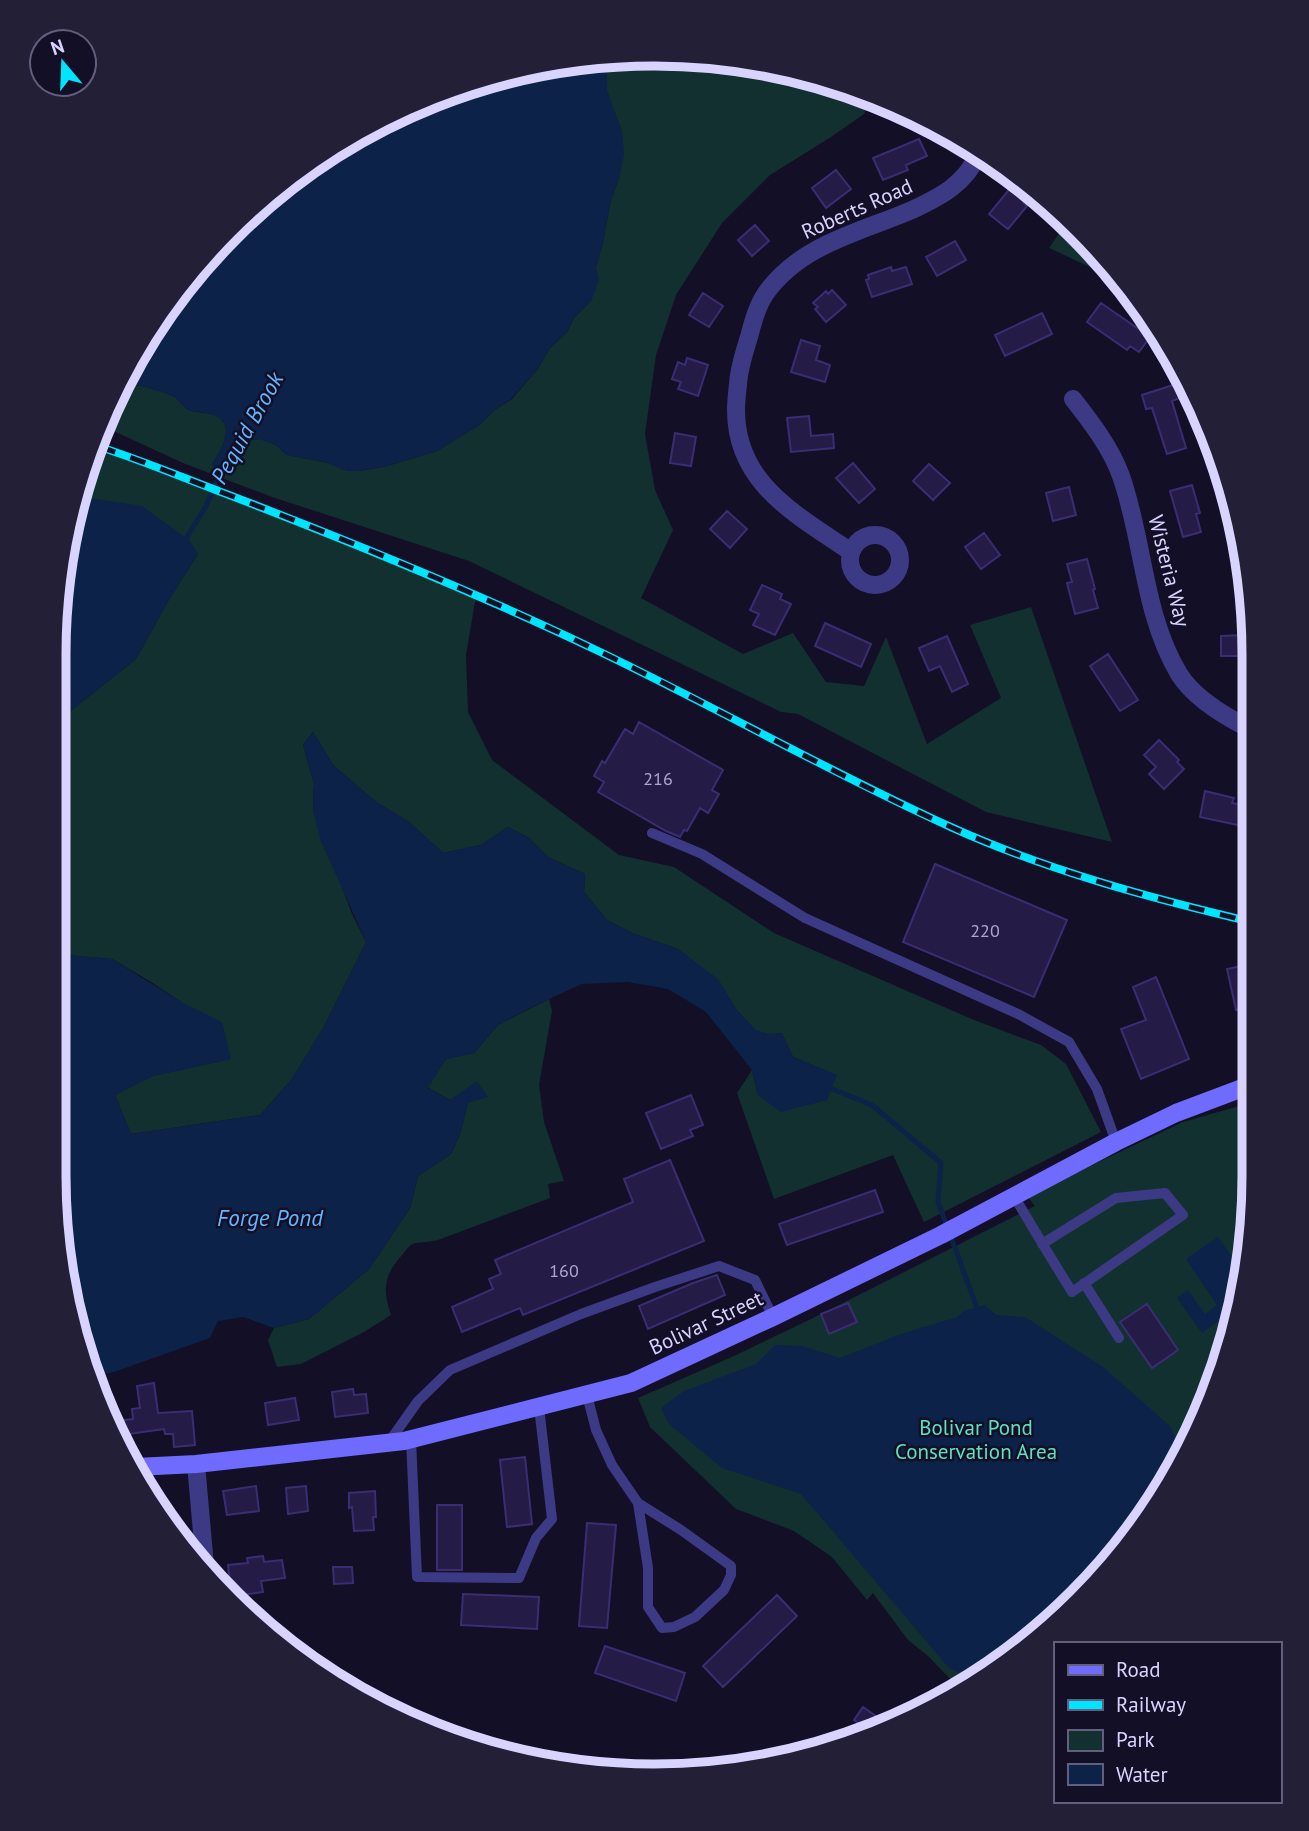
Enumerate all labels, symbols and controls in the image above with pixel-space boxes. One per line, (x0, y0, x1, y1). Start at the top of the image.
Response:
north arrow (28, 28, 98, 98)
text: N (48, 34, 67, 60)
street label: Roberts Road (797, 172, 916, 245)
water label: Pequid Brook (204, 365, 290, 489)
street label: Wisteria Way (1143, 512, 1196, 630)
house number: 216 (643, 767, 673, 790)
house number: 220 (970, 919, 1000, 942)
water label: Forge Pond (217, 1203, 324, 1232)
house number: 160 (549, 1259, 579, 1282)
street label: Bolivar Street (645, 1284, 767, 1361)
park label: Bolivar Pond Conservation Area (895, 1414, 1057, 1465)
legend (1054, 1642, 1281, 1803)
text: Road (1116, 1656, 1160, 1683)
text: Railway (1116, 1691, 1186, 1718)
text: Park (1116, 1726, 1155, 1753)
text: Water (1116, 1761, 1168, 1788)

